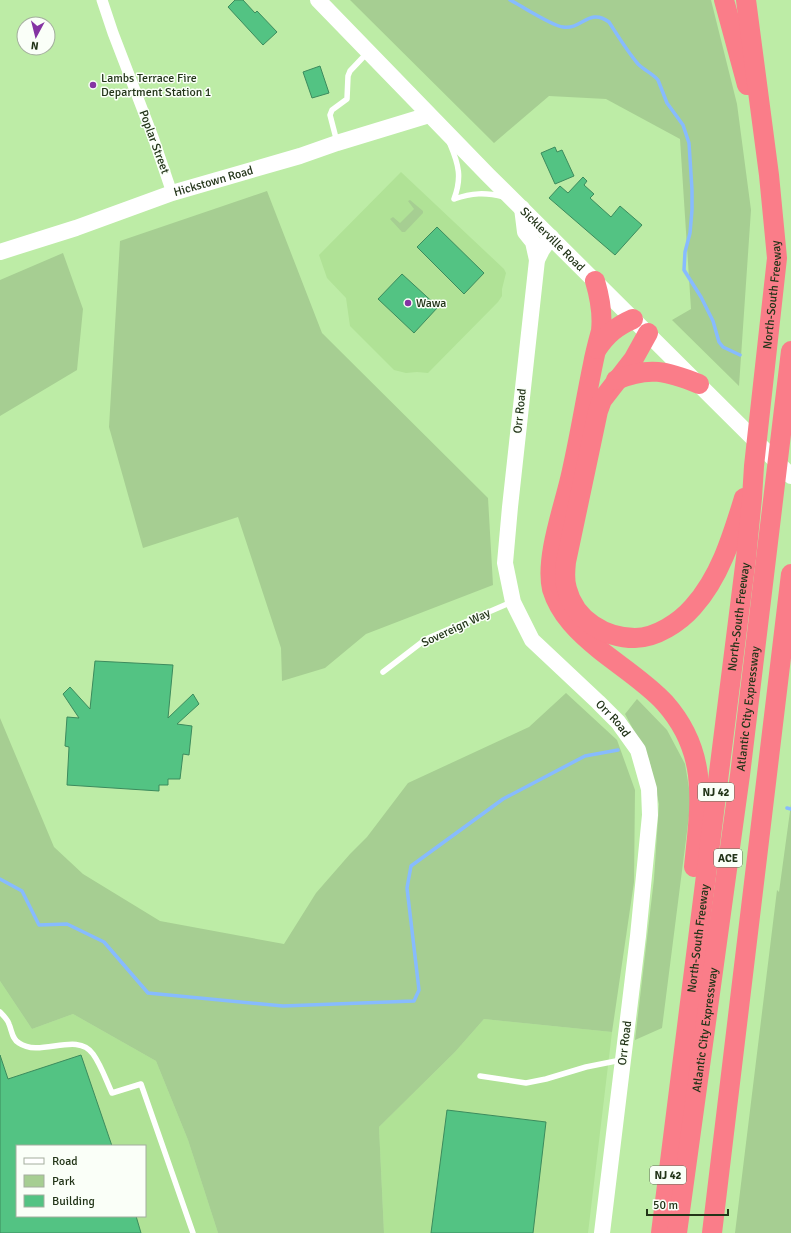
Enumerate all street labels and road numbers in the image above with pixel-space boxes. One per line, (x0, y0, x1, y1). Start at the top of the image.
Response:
street label: Poplar Street (135, 108, 173, 176)
street label: Hickstown Road (172, 162, 255, 200)
street label: Sicklerville Road (517, 204, 588, 275)
street label: North-South Freeway (759, 239, 785, 350)
street label: Orr Road (510, 388, 530, 434)
street label: North-South Freeway (724, 561, 753, 672)
street label: Sovereign Way (419, 605, 493, 651)
street label: Atlantic City Expressway (733, 645, 763, 772)
street label: Orr Road (593, 697, 634, 740)
road number: NJ 42 (698, 783, 734, 801)
road number: ACE (714, 849, 742, 867)
street label: North-South Freeway (684, 883, 712, 993)
street label: Atlantic City Expressway (689, 966, 721, 1093)
street label: Orr Road (615, 1020, 635, 1066)
road number: NJ 42 (650, 1166, 686, 1184)

